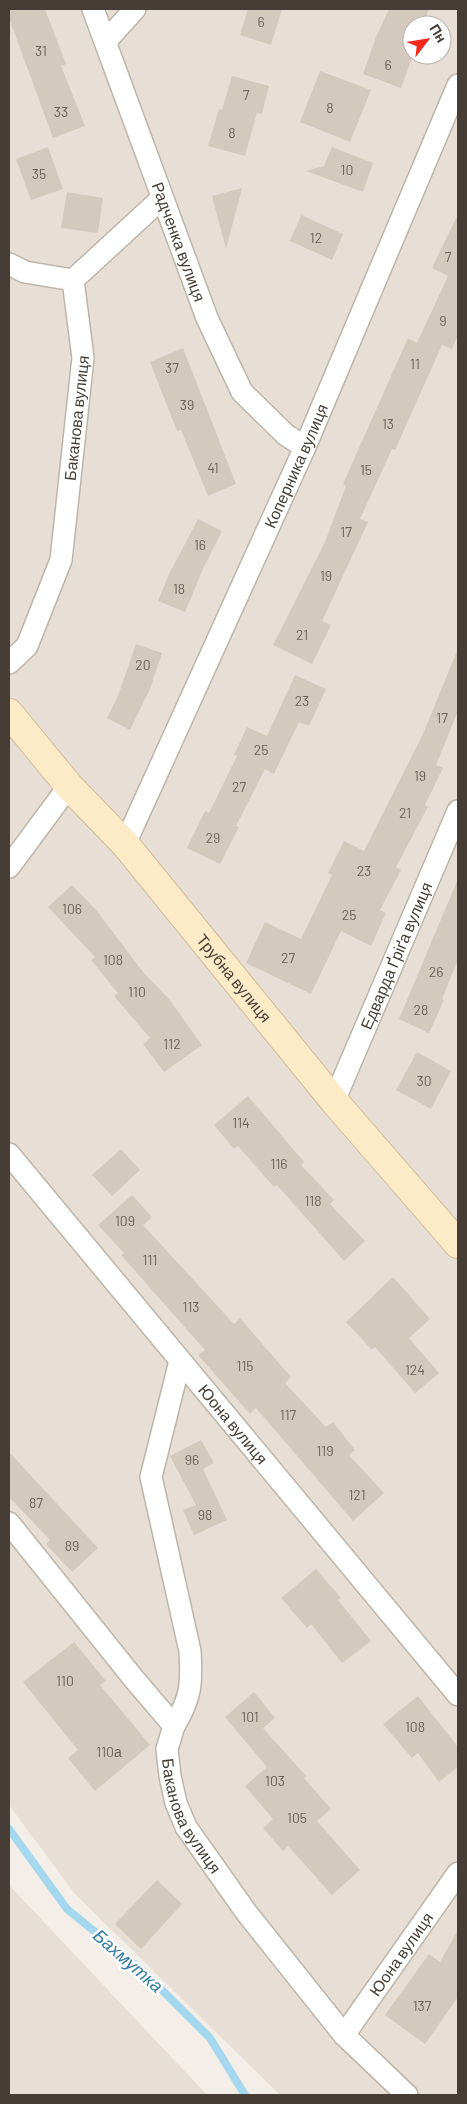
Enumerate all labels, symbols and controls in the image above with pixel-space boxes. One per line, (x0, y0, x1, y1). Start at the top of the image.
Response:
house number: 6 (257, 13, 265, 30)
north arrow (402, 15, 452, 65)
text: Пн (427, 21, 451, 45)
house number: 31 (35, 42, 47, 59)
house number: 6 (384, 56, 392, 73)
house number: 7 (243, 86, 250, 103)
house number: 8 (326, 99, 334, 116)
house number: 33 (54, 103, 68, 120)
house number: 8 (228, 124, 236, 141)
house number: 10 (341, 161, 353, 178)
house number: 35 (32, 165, 46, 182)
street label: Радченка вулиця (149, 179, 210, 304)
house number: 12 (310, 229, 322, 246)
house number: 7 (445, 248, 452, 265)
house number: 9 (439, 312, 447, 329)
street label: Баканова вулиця (60, 354, 92, 482)
house number: 11 (410, 355, 420, 372)
house number: 37 (165, 359, 179, 376)
house number: 39 (180, 396, 194, 413)
street label: Коперника вулиця (260, 401, 331, 531)
house number: 13 (382, 415, 394, 432)
house number: 41 (207, 459, 219, 476)
house number: 15 (360, 461, 372, 478)
house number: 17 (340, 523, 352, 540)
house number: 16 (194, 536, 206, 553)
house number: 19 (320, 567, 332, 584)
house number: 18 (173, 580, 185, 597)
house number: 21 (296, 626, 308, 643)
house number: 20 (135, 656, 151, 673)
house number: 23 (295, 692, 309, 709)
house number: 17 (436, 709, 448, 726)
house number: 25 (254, 741, 268, 758)
house number: 19 (414, 767, 426, 784)
house number: 27 (232, 778, 246, 795)
house number: 21 (399, 804, 411, 821)
house number: 29 (206, 829, 220, 846)
house number: 23 (357, 862, 371, 879)
street label: Едварда Ґріґа вулиця (356, 879, 435, 1032)
house number: 106 (62, 900, 82, 917)
house number: 25 (342, 906, 356, 923)
street label: Трубна вулиця (193, 930, 276, 1026)
house number: 27 (281, 949, 295, 966)
house number: 108 (103, 951, 123, 968)
house number: 26 (429, 963, 443, 980)
house number: 110 (128, 983, 146, 1000)
house number: 28 (414, 1001, 428, 1018)
house number: 112 (163, 1035, 181, 1052)
house number: 30 (416, 1072, 432, 1089)
house number: 114 (232, 1114, 250, 1131)
house number: 116 (270, 1155, 288, 1172)
house number: 118 (304, 1192, 322, 1209)
house number: 109 (115, 1212, 135, 1229)
house number: 111 (143, 1251, 157, 1268)
house number: 113 (182, 1298, 200, 1315)
house number: 115 (236, 1357, 254, 1374)
house number: 124 (405, 1361, 425, 1378)
street label: Юона вулиця (195, 1380, 272, 1468)
house number: 117 (280, 1406, 297, 1423)
house number: 119 (316, 1442, 334, 1459)
house number: 96 (185, 1451, 199, 1468)
house number: 121 (348, 1486, 366, 1503)
house number: 87 (29, 1494, 43, 1511)
house number: 98 (198, 1506, 212, 1523)
house number: 89 (65, 1537, 79, 1554)
house number: 110 (56, 1672, 74, 1689)
house number: 101 (241, 1708, 259, 1725)
house number: 108 (405, 1718, 425, 1735)
house number: 110а (96, 1743, 122, 1760)
street label: Баканова вулиця (159, 1757, 226, 1877)
house number: 103 (265, 1772, 285, 1789)
house number: 105 (287, 1809, 307, 1826)
street label: Юона вулиця (365, 1908, 437, 1999)
water label: Бахмутка (89, 1924, 168, 1997)
house number: 137 (413, 1997, 432, 2014)

